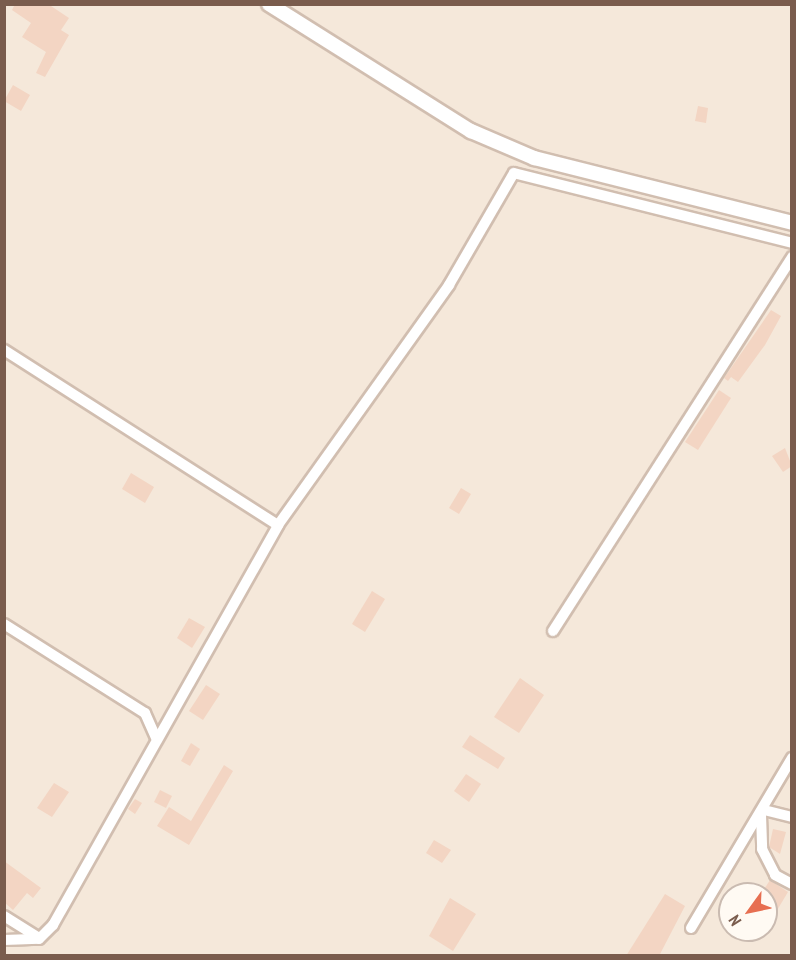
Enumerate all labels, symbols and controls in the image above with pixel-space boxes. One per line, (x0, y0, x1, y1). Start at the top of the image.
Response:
north arrow (718, 882, 778, 942)
text: N (724, 912, 745, 930)

